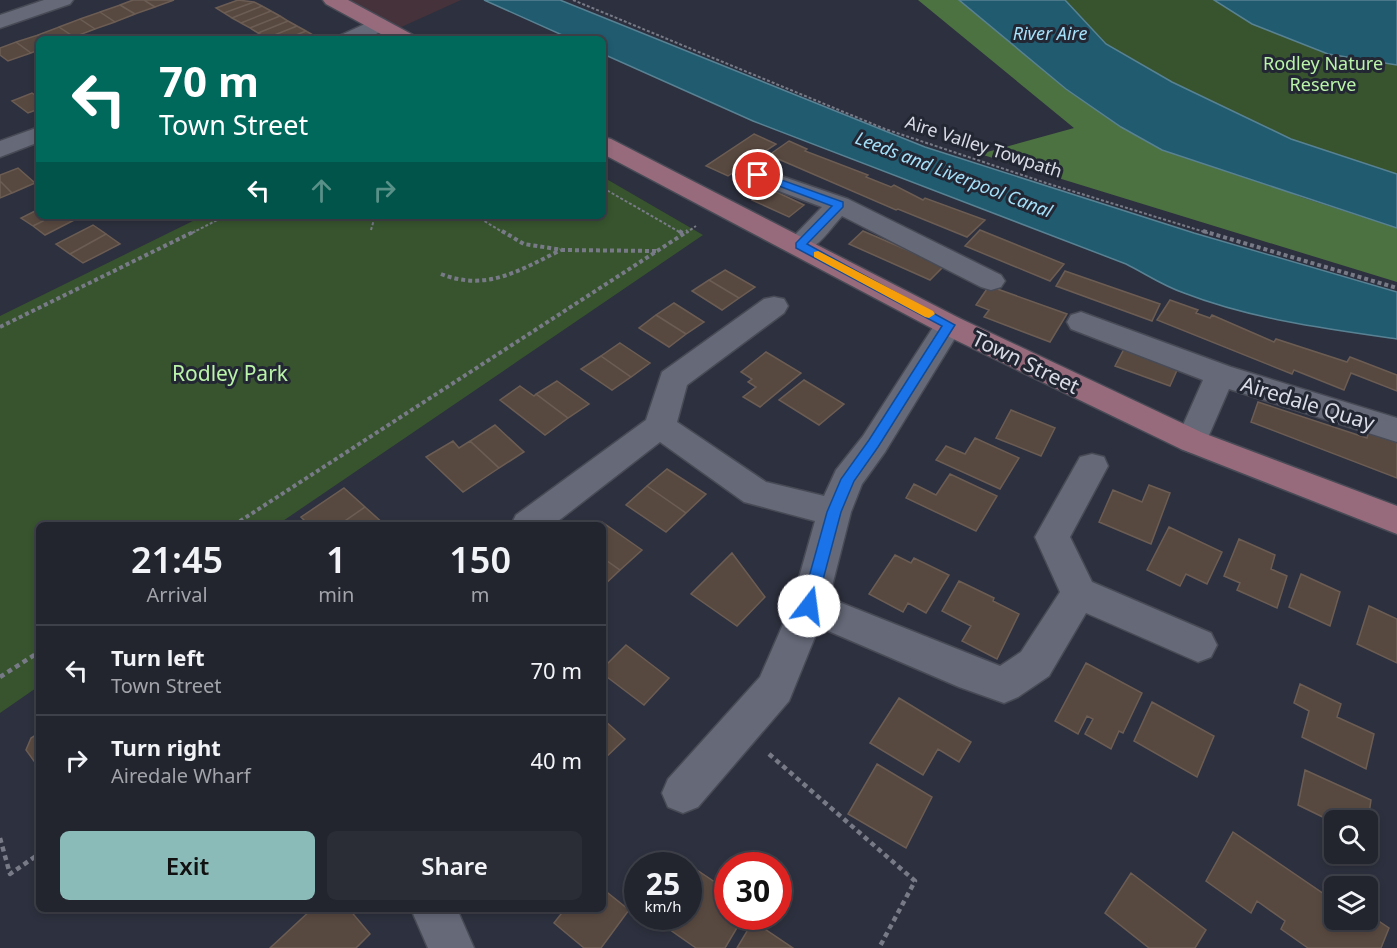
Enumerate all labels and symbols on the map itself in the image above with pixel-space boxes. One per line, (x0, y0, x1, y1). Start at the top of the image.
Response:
water label: River Aire (1013, 21, 1087, 45)
park label: Rodley Nature Reserve (1263, 51, 1383, 96)
street label: Aire Valley Towpath (902, 109, 1066, 183)
water label: Leeds and Liverpool Canal (852, 125, 1056, 223)
pin (732, 149, 783, 200)
street label: Town Street (968, 324, 1085, 400)
park label: Rodley Park (172, 359, 289, 387)
street label: Airedale Quay (1238, 369, 1378, 437)
position arrow (777, 574, 841, 638)
speed limit sign: 30 (714, 852, 792, 930)

